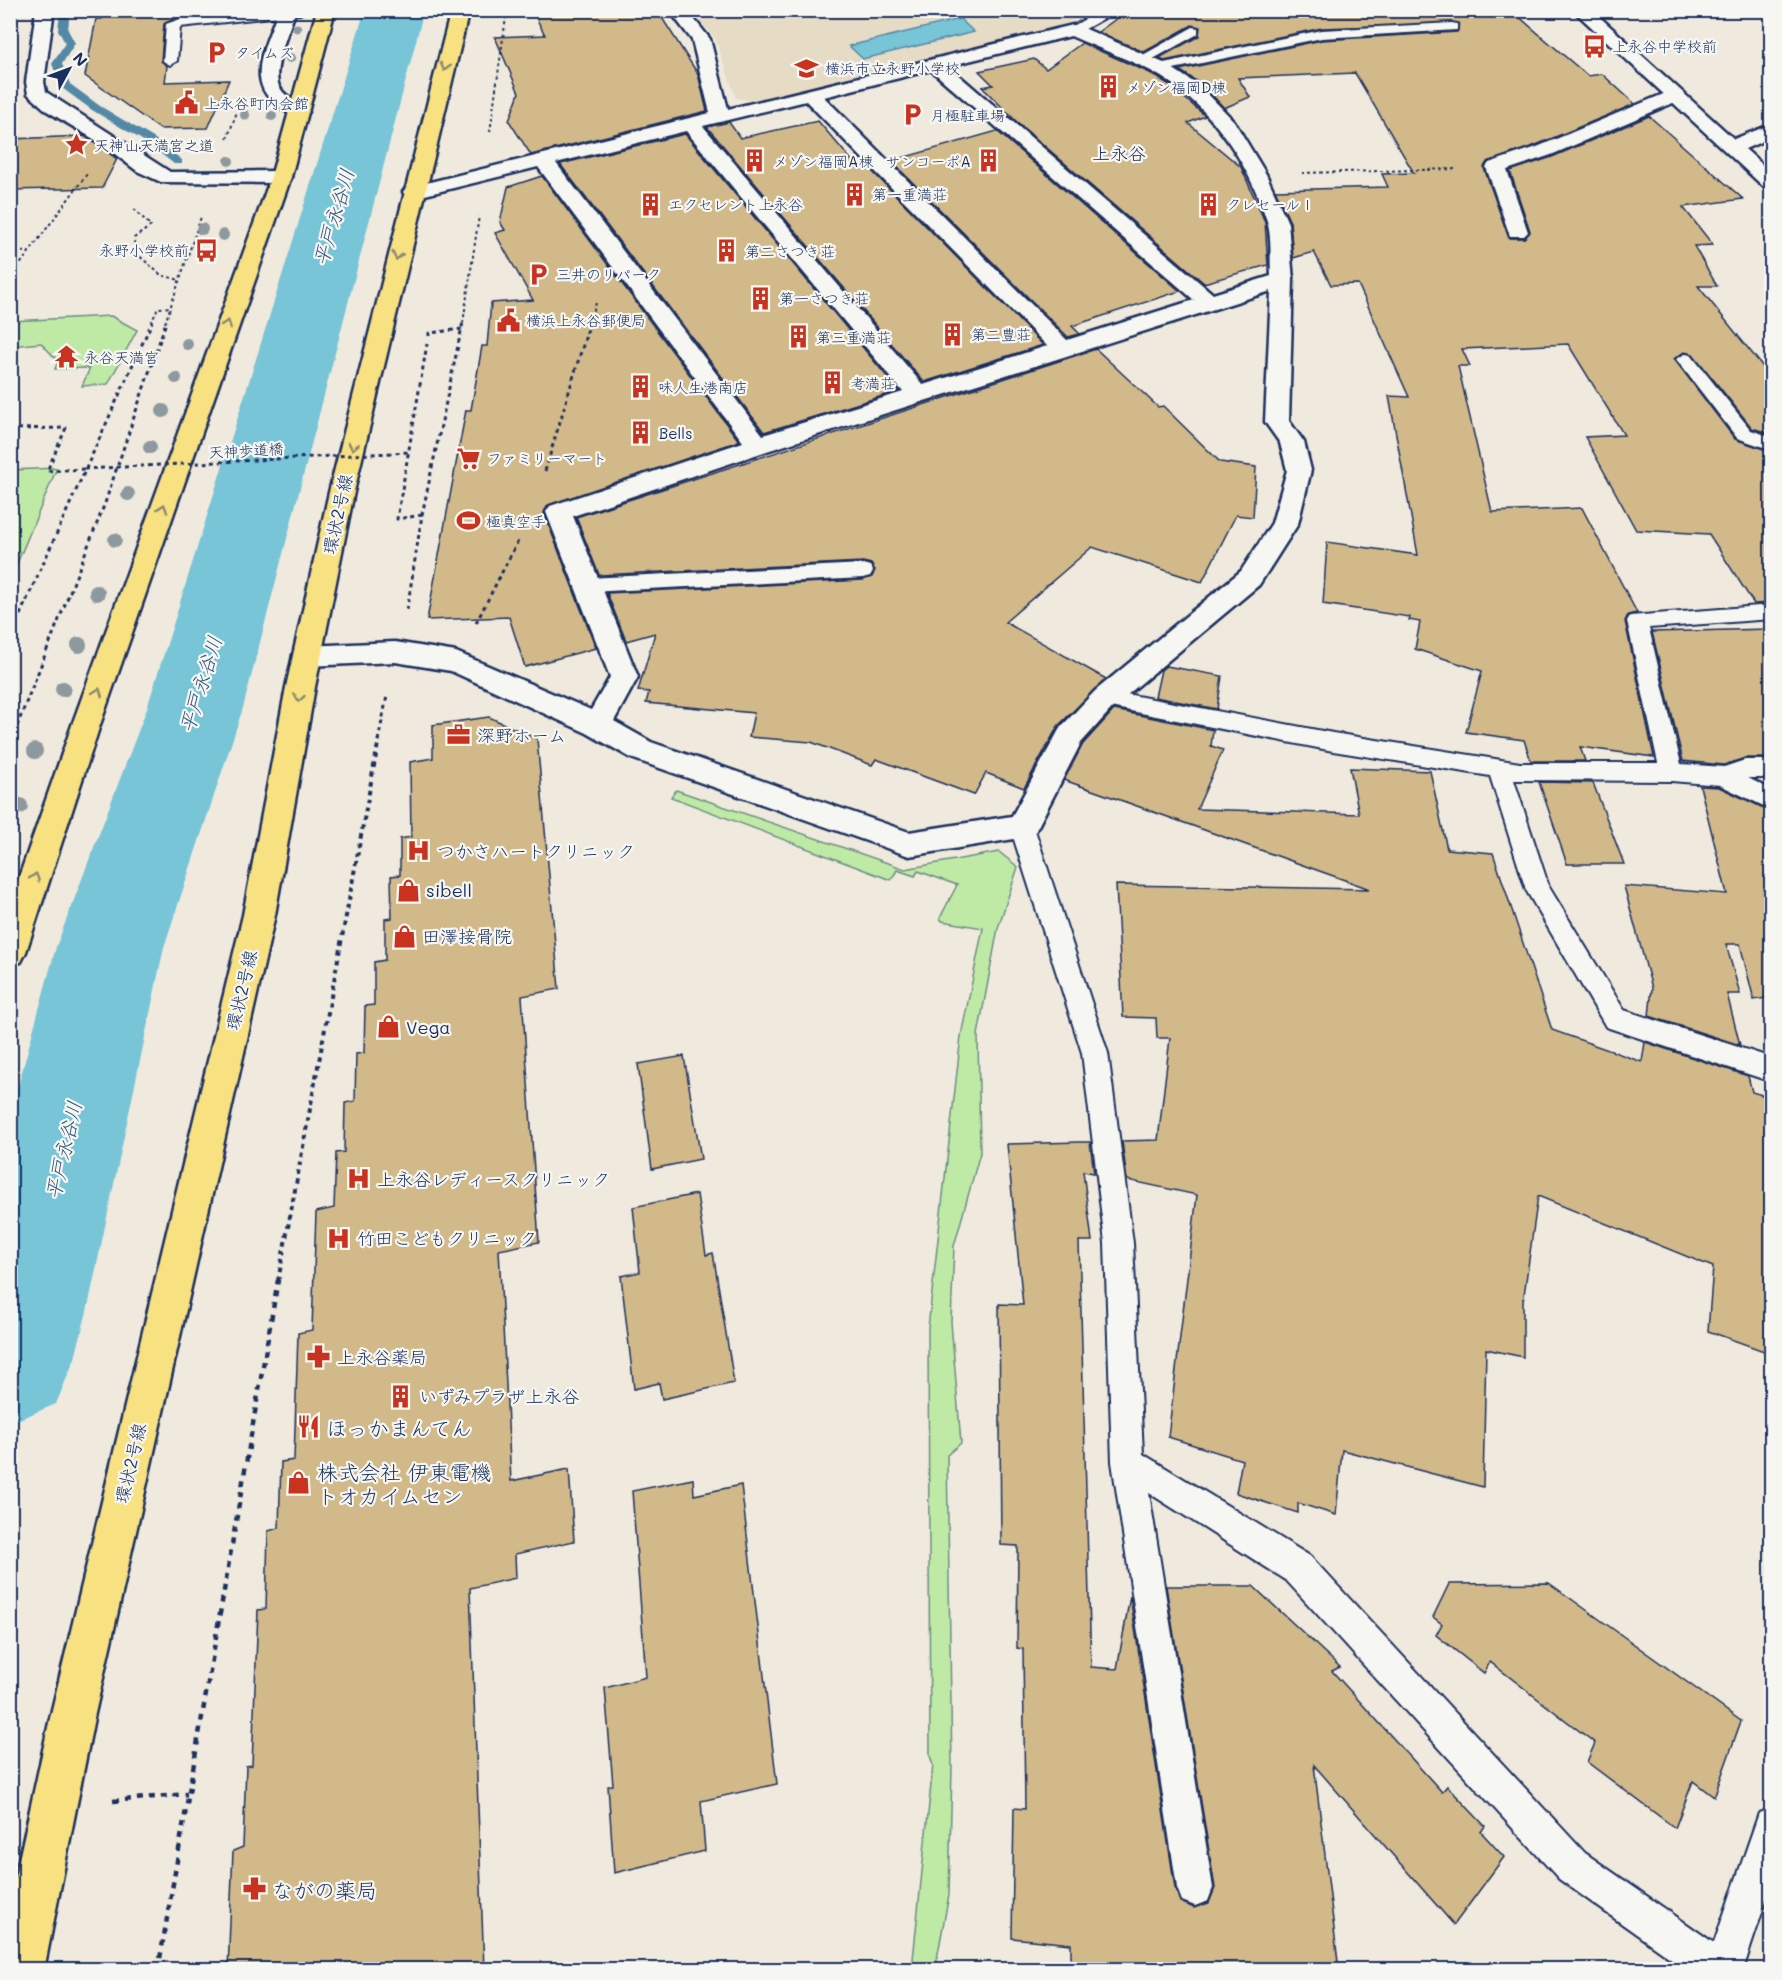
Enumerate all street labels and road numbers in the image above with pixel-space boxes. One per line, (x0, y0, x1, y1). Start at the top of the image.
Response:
street label: 天神歩道橋 (208, 438, 284, 462)
street label: 環状2号線 (317, 471, 357, 557)
street label: 環状2号線 (220, 947, 262, 1033)
street label: 環状2号線 (109, 1420, 151, 1506)

